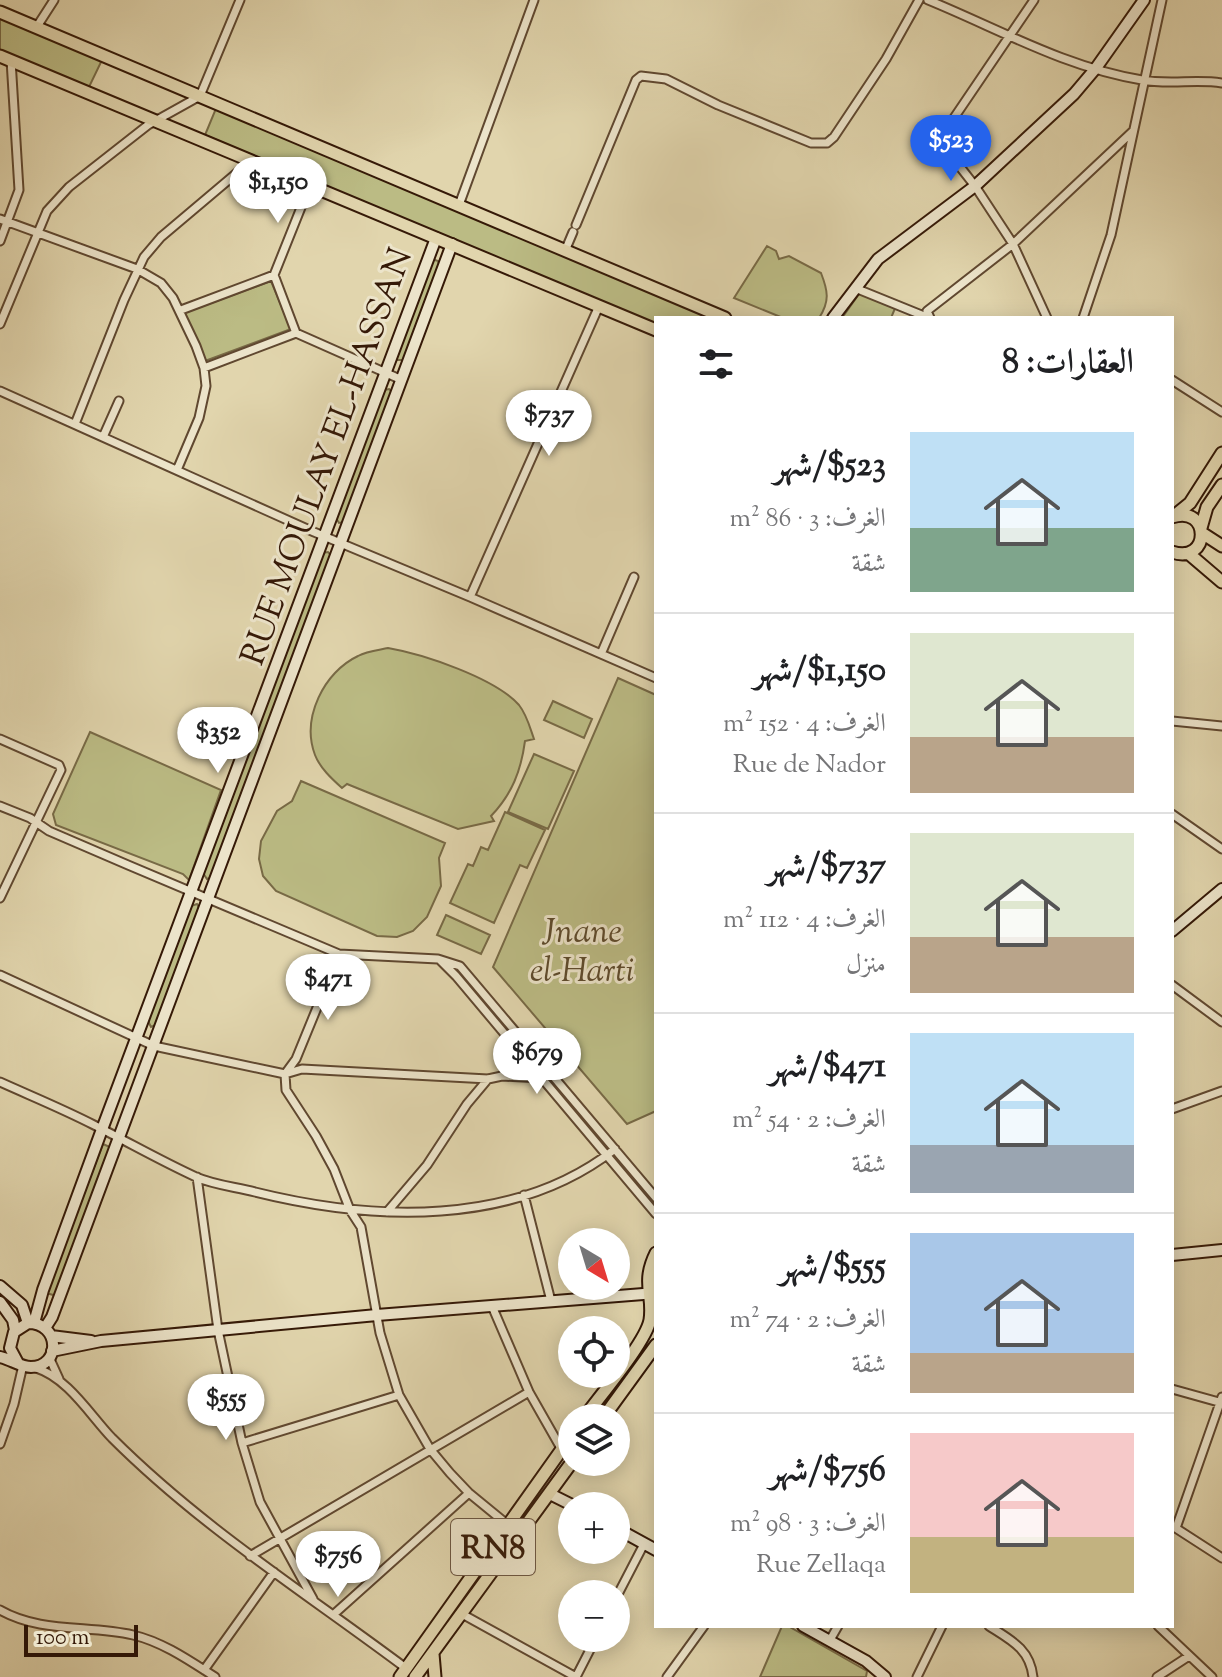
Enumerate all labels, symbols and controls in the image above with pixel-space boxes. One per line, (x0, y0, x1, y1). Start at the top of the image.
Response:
pin: $523 (904, 115, 998, 183)
text: $523 (928, 122, 974, 159)
pin: $1,150 (213, 157, 343, 225)
text: $1,150 (248, 164, 308, 201)
street label: RUE MOULAY EL-HASSAN (230, 242, 427, 673)
text: العقارات: 8 (1002, 339, 1134, 388)
icon: filters (694, 342, 738, 386)
pin: $737 (502, 390, 596, 458)
text: $737 (524, 397, 574, 434)
text: $523/شهر (773, 442, 886, 491)
icon: home (974, 464, 1070, 560)
text: الغرف: 3 · 86 m² (730, 501, 886, 538)
text: شقة (852, 546, 886, 583)
text: $1,150/شهر (753, 647, 886, 696)
icon: home (974, 665, 1070, 761)
text: الغرف: 4 · 152 m² (723, 706, 886, 743)
pin: $352 (171, 707, 265, 775)
text: $352 (195, 714, 241, 751)
text: Rue de Nador (733, 747, 886, 784)
text: $737/شهر (767, 843, 886, 892)
icon: home (974, 865, 1070, 961)
text: الغرف: 4 · 112 m² (723, 902, 886, 939)
park label: Jnane el-Harti (530, 909, 634, 997)
text: منزل (846, 947, 886, 984)
pin: $471 (281, 954, 375, 1022)
text: $471 (304, 961, 352, 998)
pin: $679 (490, 1028, 584, 1096)
text: $679 (511, 1035, 563, 1072)
text: $471/شهر (769, 1043, 886, 1092)
icon: home (974, 1065, 1070, 1161)
text: الغرف: 2 · 54 m² (732, 1102, 886, 1139)
text: شقة (852, 1147, 886, 1184)
north arrow (558, 1228, 630, 1300)
map controls (558, 1228, 630, 1652)
text: $555/شهر (779, 1243, 886, 1292)
icon: home (974, 1265, 1070, 1361)
text: الغرف: 2 · 74 m² (730, 1302, 886, 1339)
button: locate (558, 1316, 630, 1388)
text: شقة (852, 1347, 886, 1384)
pin: $555 (179, 1374, 273, 1442)
text: $555 (205, 1381, 247, 1418)
button: layers (558, 1404, 630, 1476)
text: $756/شهر (769, 1447, 886, 1496)
icon: home (974, 1465, 1070, 1561)
button: + (558, 1492, 630, 1564)
text: الغرف: 3 · 98 m² (730, 1506, 886, 1543)
road number: RN8 (451, 1519, 535, 1575)
pin: $756 (291, 1531, 385, 1599)
text: $756 (314, 1538, 362, 1575)
text: Rue Zellaqa (756, 1547, 886, 1584)
button: − (558, 1580, 630, 1652)
scale bar (24, 1621, 138, 1657)
text: 100 m (36, 1623, 89, 1655)

